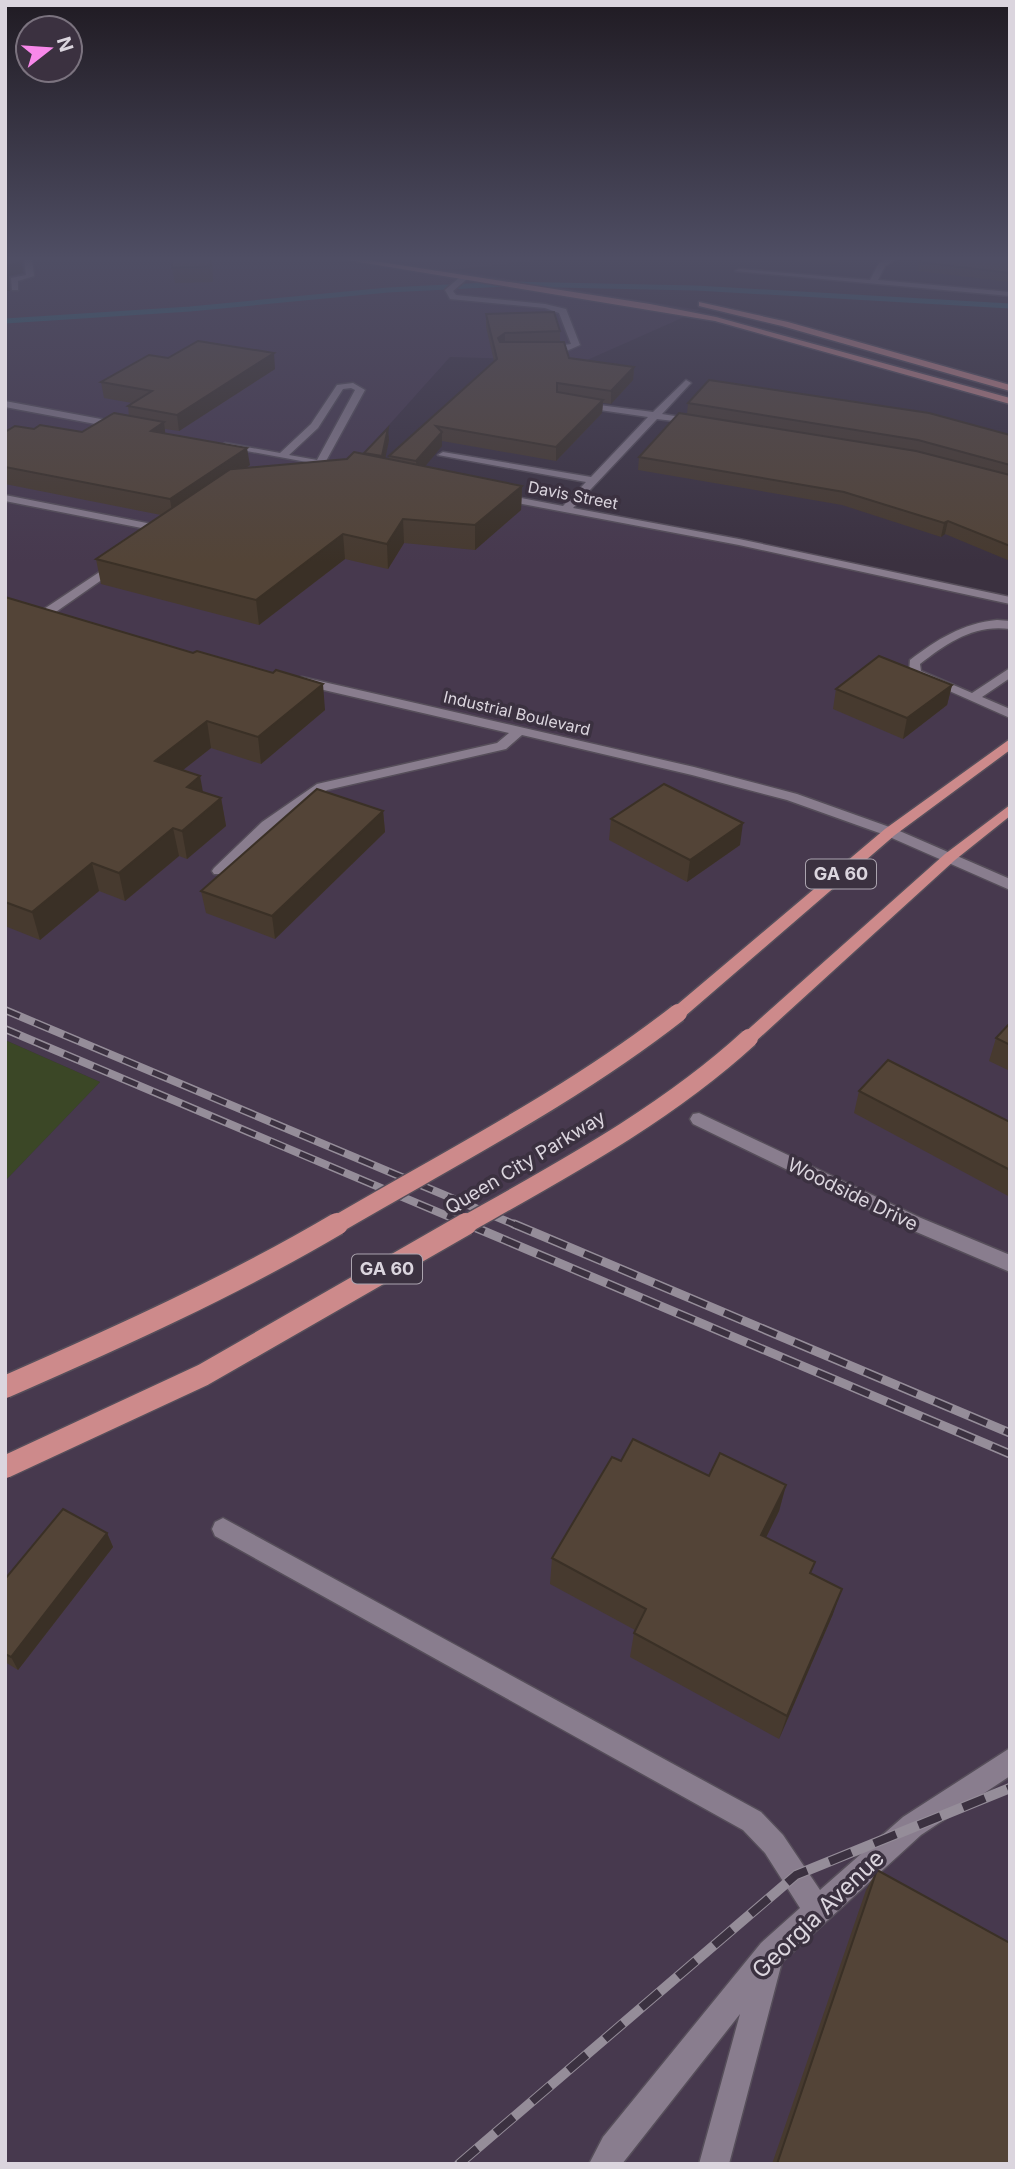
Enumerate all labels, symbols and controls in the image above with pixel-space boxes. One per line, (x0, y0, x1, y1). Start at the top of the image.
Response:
north arrow (14, 14, 84, 84)
text: N (52, 34, 78, 54)
street label: Davis Street (526, 476, 620, 514)
street label: Industrial Boulevard (442, 686, 592, 740)
road number: GA 60 (806, 860, 876, 888)
street label: Queen City Parkway (441, 1105, 610, 1219)
street label: Woodside Drive (784, 1153, 922, 1236)
road number: GA 60 (352, 1254, 422, 1284)
street label: Georgia Avenue (746, 1844, 890, 1984)

